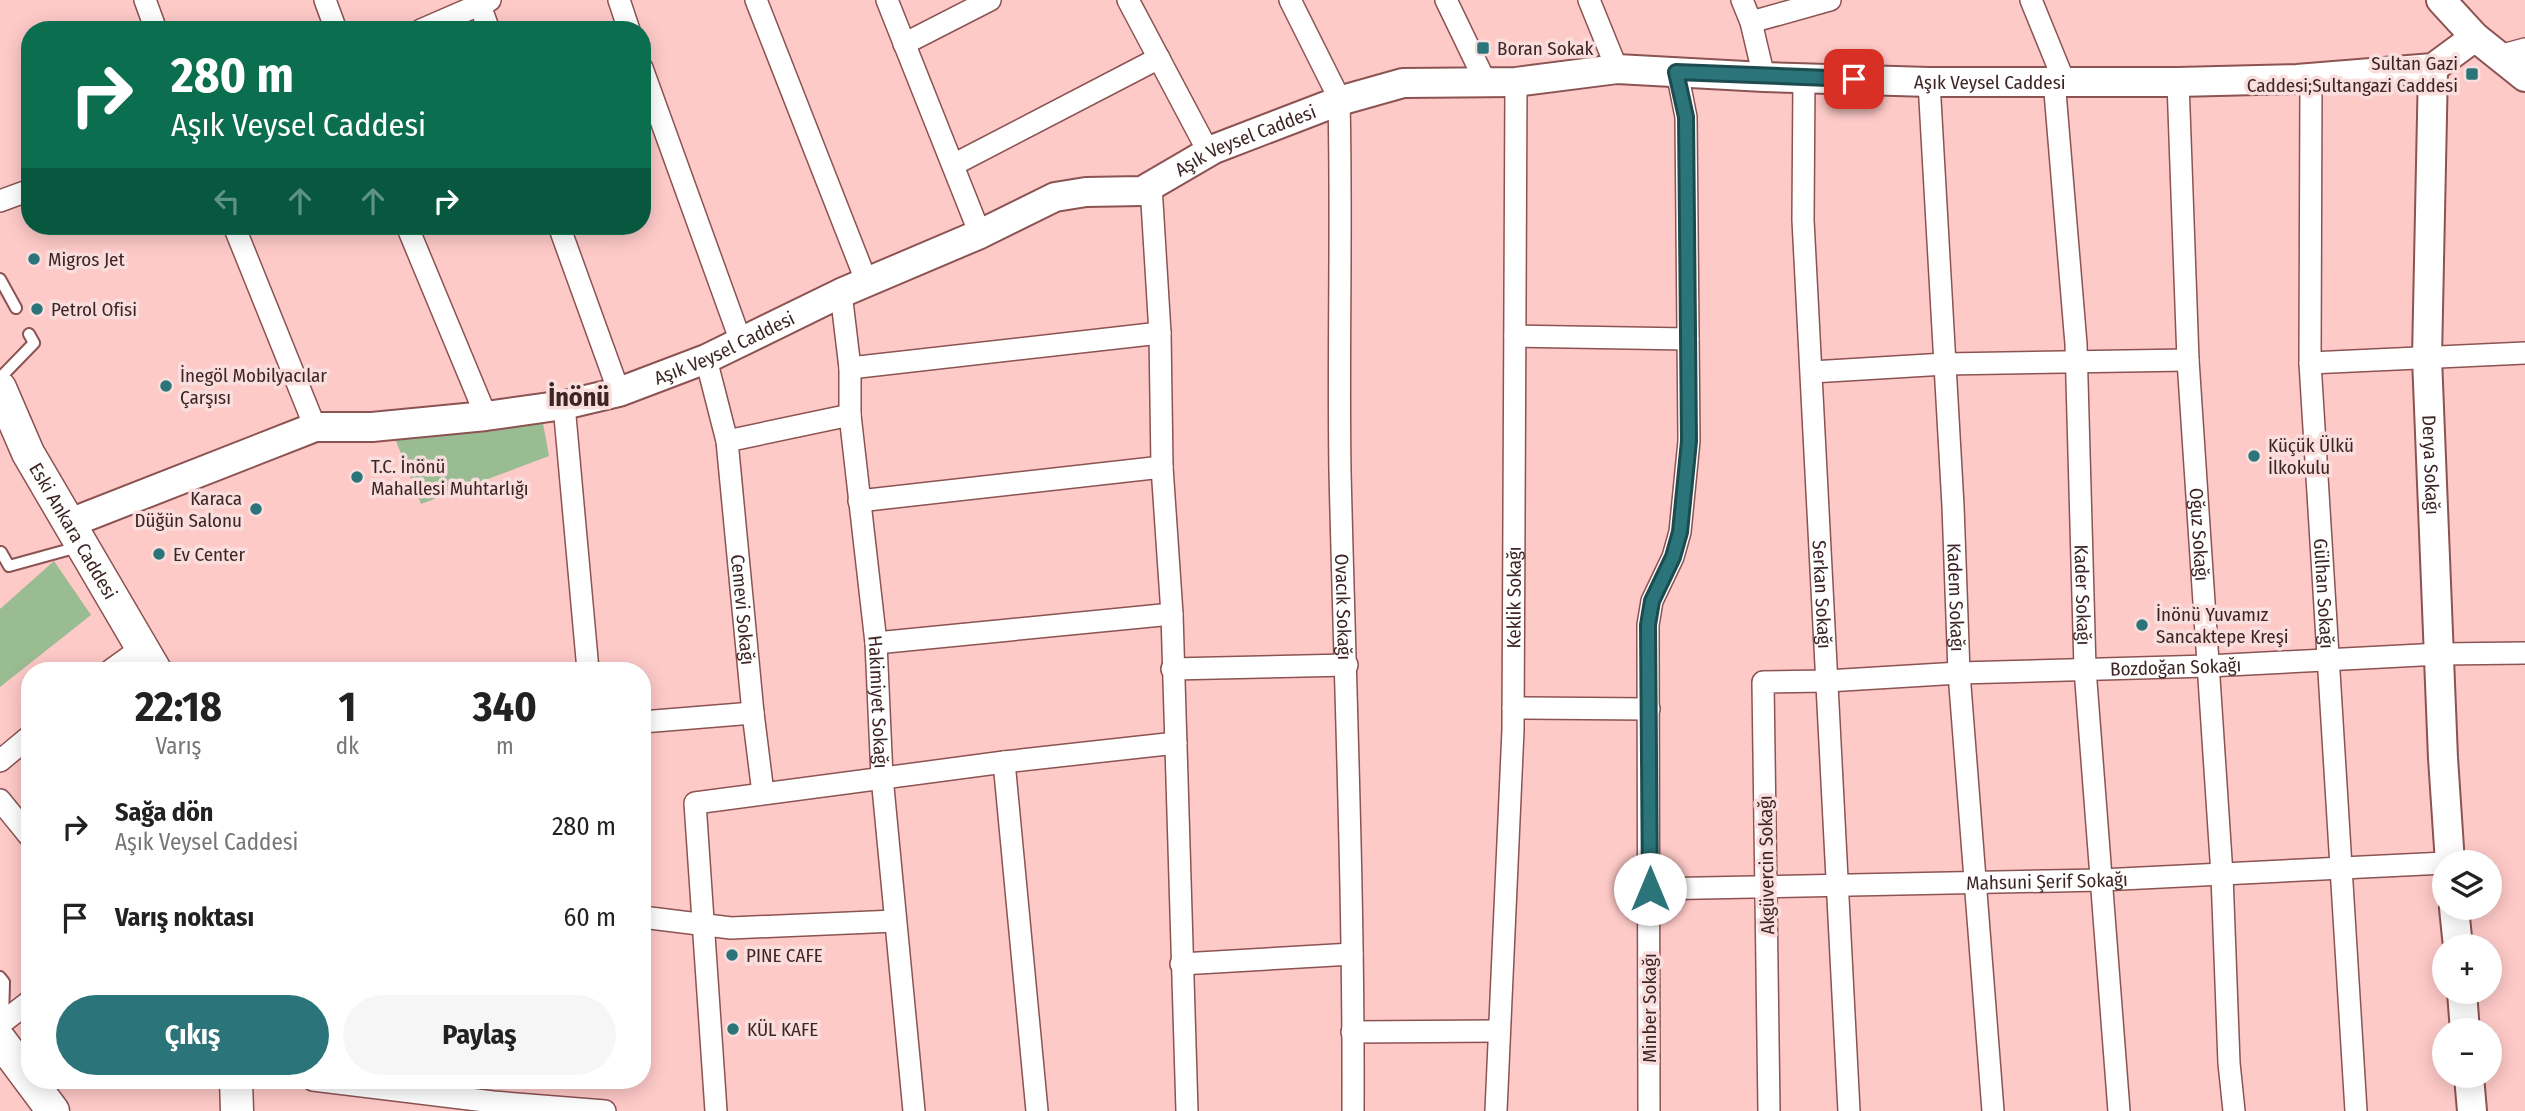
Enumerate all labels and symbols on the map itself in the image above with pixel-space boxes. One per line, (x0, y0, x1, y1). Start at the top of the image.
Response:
place label: Boran Sokak (1497, 37, 1594, 60)
marker: Boran Sokak (1475, 40, 1491, 56)
pin (1824, 49, 1884, 109)
place label: Sultan Gazi Caddesi;Sultangazi Caddesi (2247, 52, 2458, 97)
marker: Sultan Gazi Caddesi;Sultangazi Caddesi (2464, 66, 2480, 82)
street label: Aşık Veysel Caddesi (1914, 71, 2066, 94)
street label: Aşık Veysel Caddesi (1171, 100, 1319, 181)
place label: Migros Jet (48, 248, 125, 271)
marker: Migros Jet (26, 251, 42, 267)
place label: Petrol Ofisi (51, 298, 137, 321)
marker: Petrol Ofisi (29, 301, 45, 317)
street label: Aşık Veysel Caddesi (651, 307, 798, 390)
place label: İnegöl Mobilyacılar Çarşısı (180, 364, 327, 409)
marker: İnegöl Mobilyacılar Çarşısı (158, 378, 174, 394)
district label: İnönü (548, 382, 610, 413)
street label: Derya Sokağı (2417, 414, 2444, 515)
place label: Küçük Ülkü İlkokulu (2268, 434, 2354, 479)
marker: Küçük Ülkü İlkokulu (2246, 448, 2262, 464)
place label: T.C. İnönü Mahallesi Muhtarlığı (371, 455, 529, 500)
street label: Eski Ankara Caddesi (24, 459, 122, 604)
marker: T.C. İnönü Mahallesi Muhtarlığı (349, 469, 365, 485)
place label: Karaca Düğün Salonu (134, 487, 242, 532)
street label: Oğuz Sokağı (2184, 487, 2214, 582)
marker: Karaca Düğün Salonu (248, 501, 264, 517)
street label: Gülhan Sokağı (2309, 538, 2339, 649)
street label: Serkan Sokağı (1808, 540, 1836, 649)
place label: Ev Center (173, 543, 245, 566)
street label: Kadem Sokağı (1942, 543, 1969, 652)
street label: Kader Sokağı (2070, 544, 2095, 646)
marker: Ev Center (151, 546, 167, 562)
street label: Keklik Sokağı (1502, 546, 1526, 648)
street label: Cemevi Sokağı (726, 553, 759, 666)
street label: Ovacık Sokağı (1330, 553, 1356, 660)
place label: İnönü Yuvamız Sancaktepe Kreşi (2156, 603, 2289, 648)
marker: İnönü Yuvamız Sancaktepe Kreşi (2134, 617, 2150, 633)
street label: Hakimiyet Sokağı (863, 634, 893, 769)
street label: Bozdoğan Sokağı (2110, 653, 2242, 681)
street label: Akgüvercin Sokağı (1754, 795, 1779, 935)
position arrow (1613, 852, 1687, 926)
street label: Mahsuni Şerif Sokağı (1966, 868, 2128, 895)
place label: PINE CAFE (746, 944, 823, 967)
marker: PINE CAFE (724, 947, 740, 963)
street label: Minber Sokağı (1638, 953, 1661, 1063)
place label: KÜL KAFE (747, 1018, 818, 1041)
marker: KÜL KAFE (725, 1021, 741, 1037)

